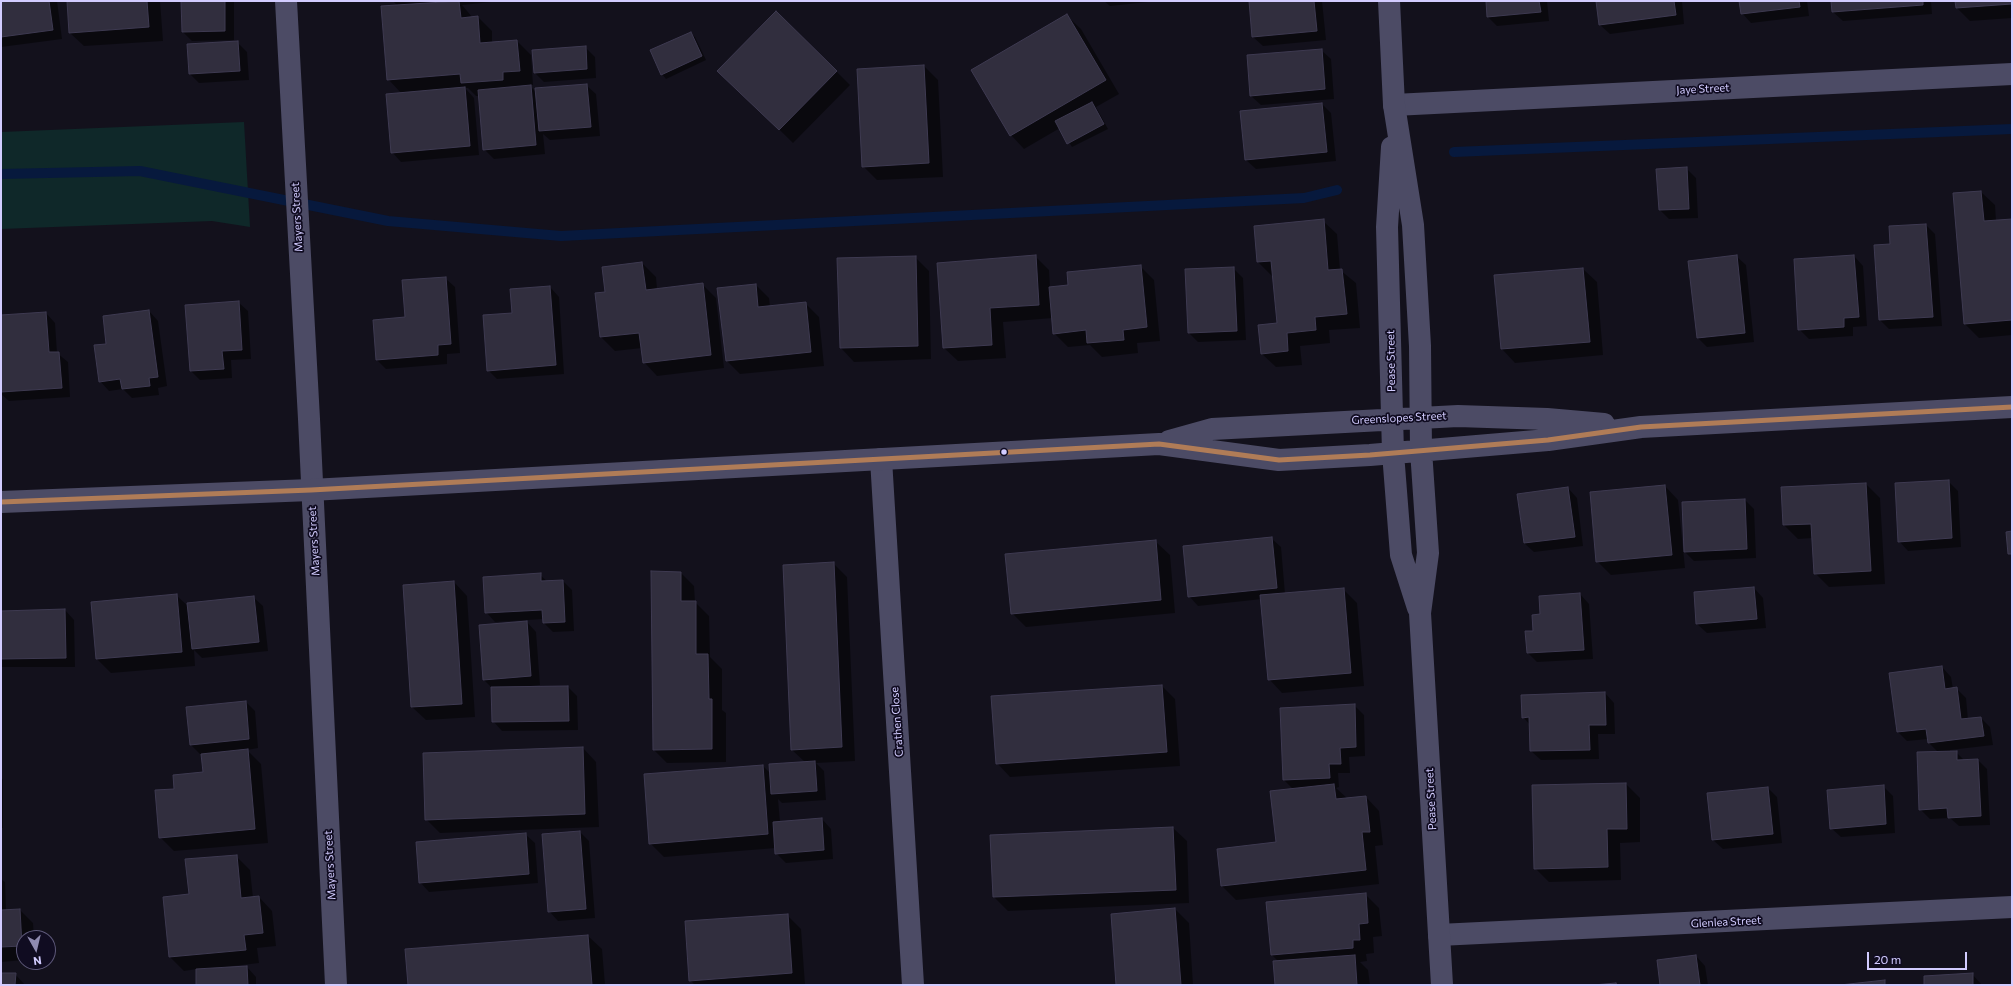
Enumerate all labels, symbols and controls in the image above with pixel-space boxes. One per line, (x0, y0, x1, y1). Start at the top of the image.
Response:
street label: Jaye Street (1676, 81, 1730, 97)
street label: Mayers Street (289, 182, 305, 252)
street label: Pease Street (1384, 330, 1398, 392)
street label: Greenslopes Street (1351, 409, 1447, 427)
unlabelled marker (999, 447, 1009, 457)
street label: Mayers Street (306, 506, 322, 576)
street label: Crathen Close (888, 687, 906, 757)
street label: Pease Street (1423, 768, 1439, 830)
street label: Mayers Street (322, 830, 338, 900)
street label: Glenlea Street (1690, 914, 1762, 930)
north arrow (16, 930, 56, 970)
scale bar (1869, 944, 1969, 970)
text: 20 m (1874, 952, 1901, 966)
text: N (33, 954, 43, 968)

